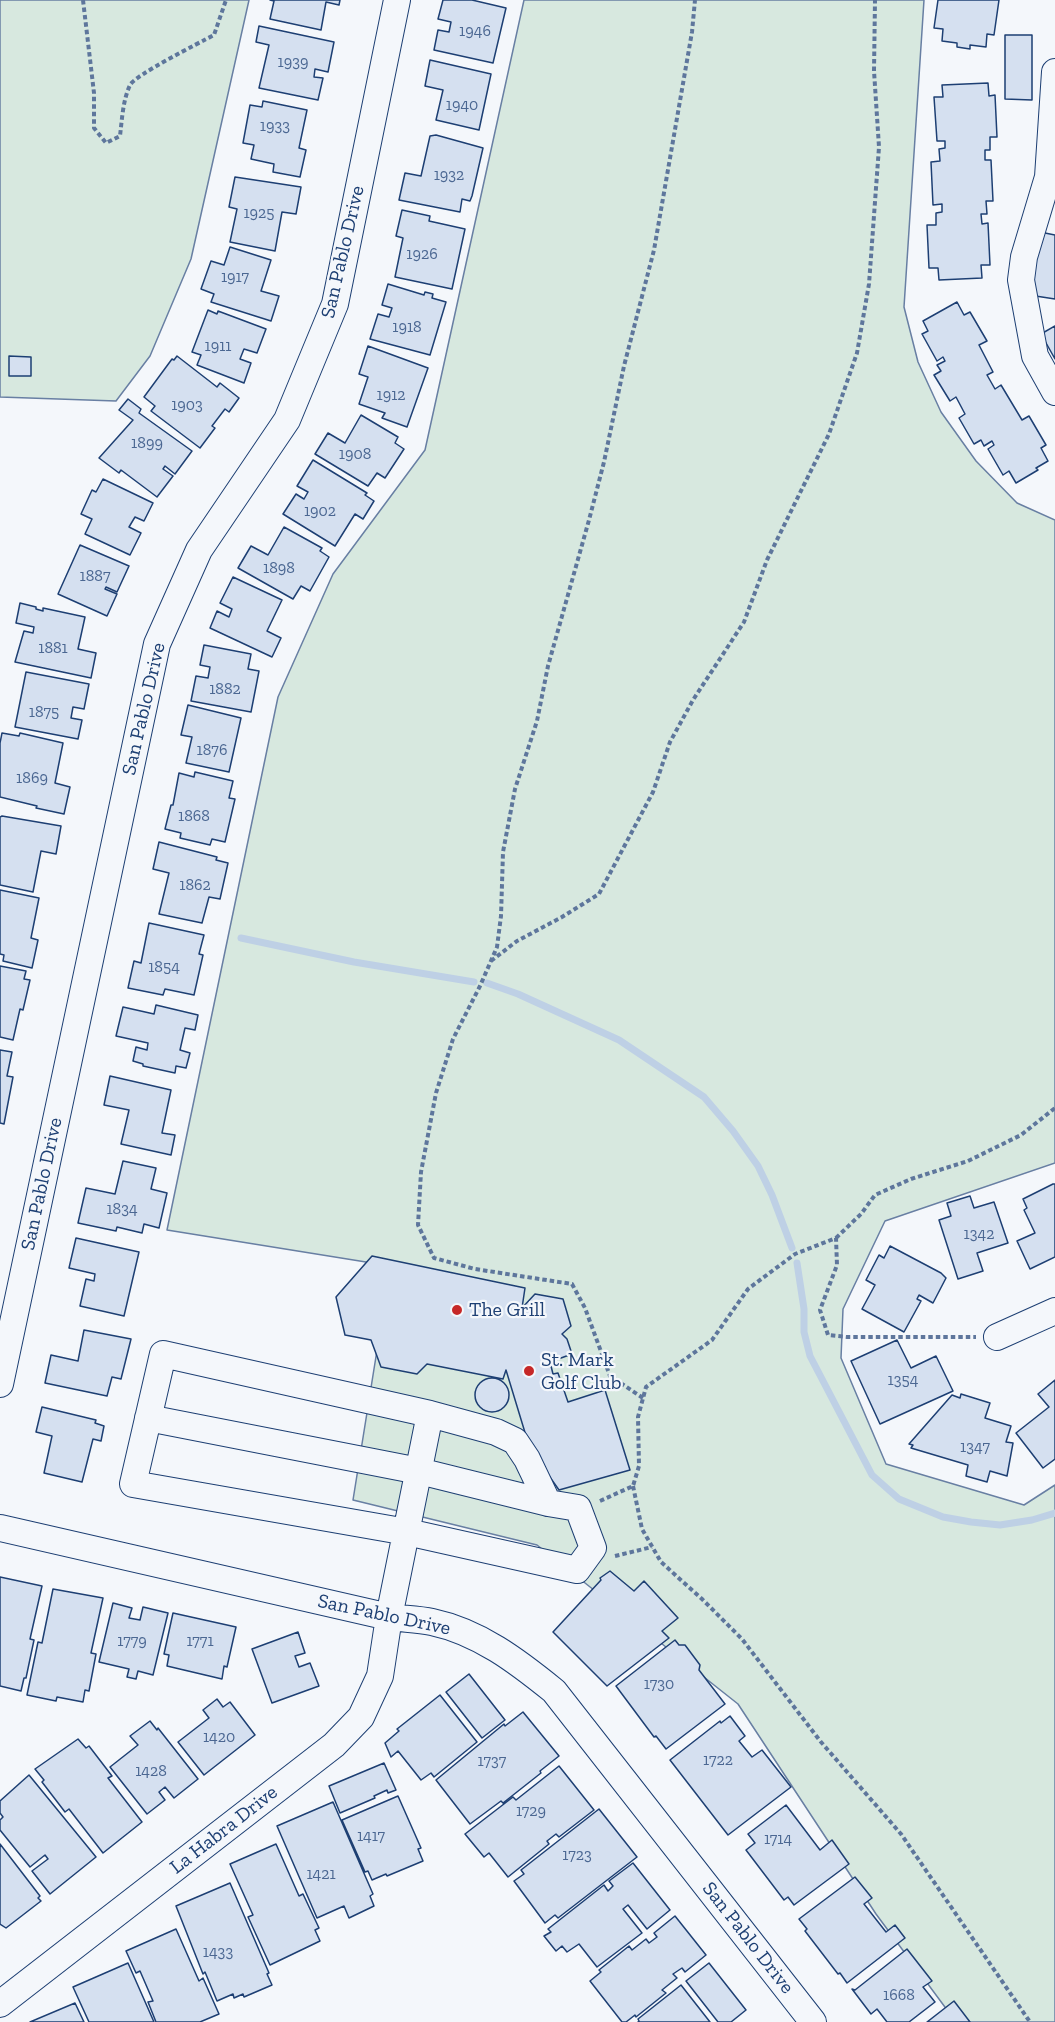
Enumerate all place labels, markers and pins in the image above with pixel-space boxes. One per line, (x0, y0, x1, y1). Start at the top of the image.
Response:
place label: The Grill (469, 1298, 545, 1322)
marker: The Grill (450, 1303, 464, 1317)
place label: St. Mark Golf Club (541, 1348, 621, 1395)
marker: St. Mark Golf Club (522, 1364, 536, 1378)

